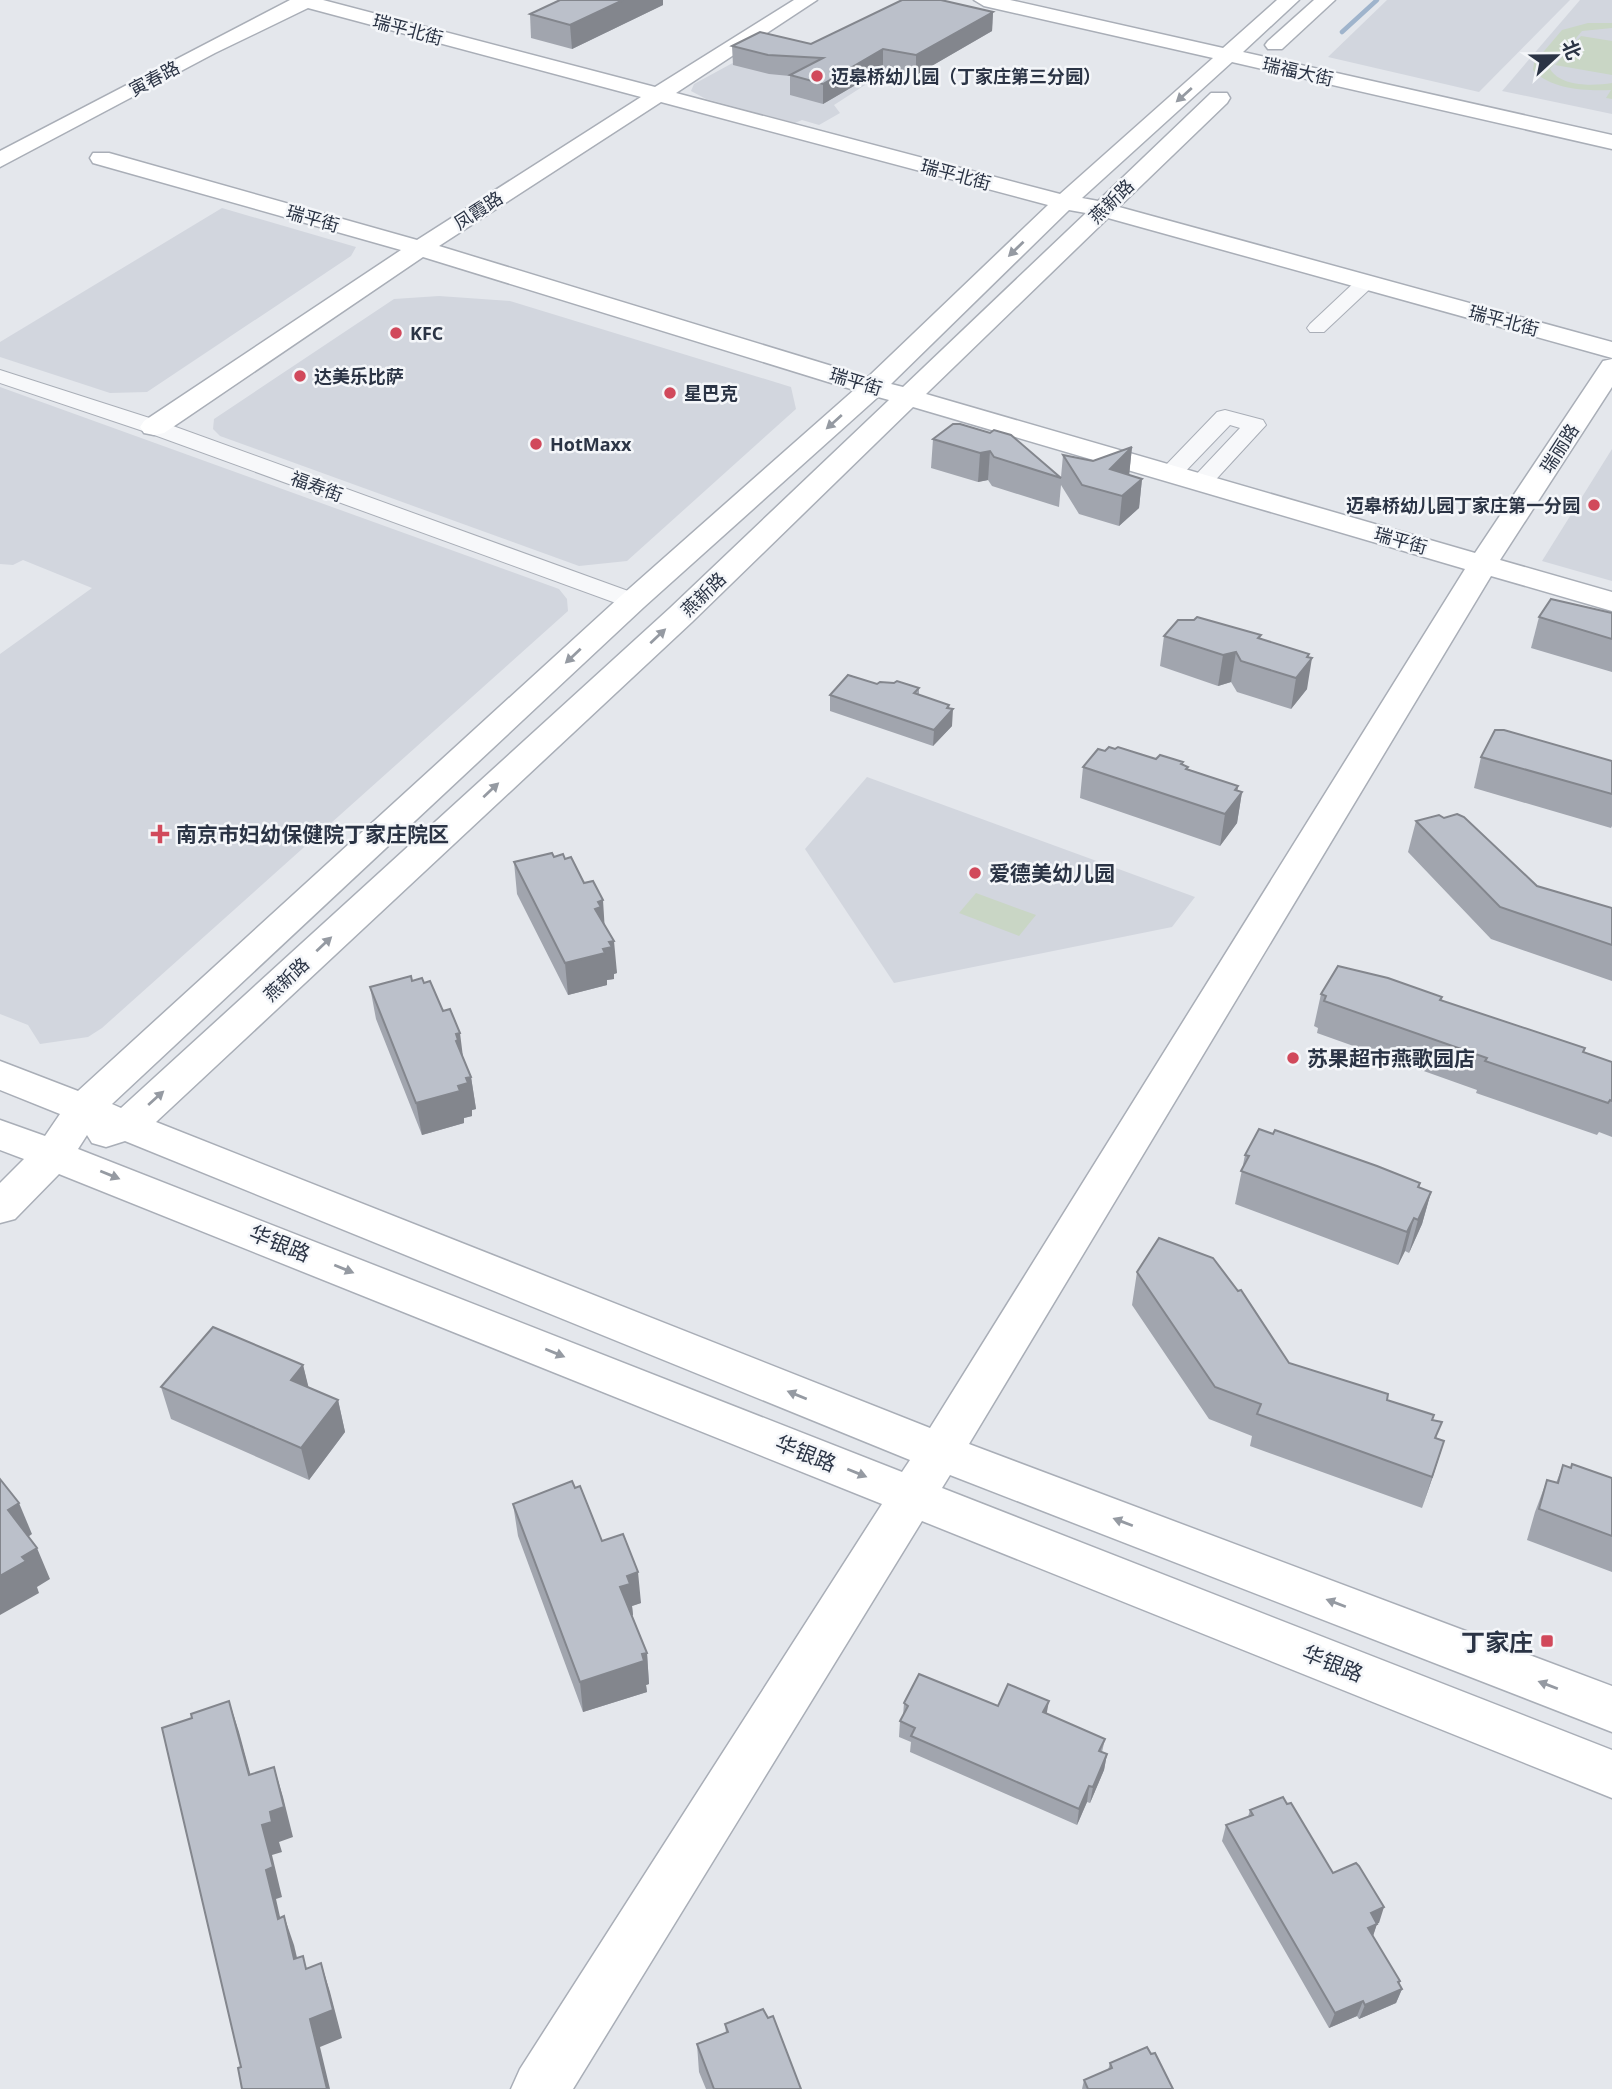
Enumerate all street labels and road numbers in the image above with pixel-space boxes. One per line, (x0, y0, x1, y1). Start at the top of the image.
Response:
street label: 瑞平北街 (370, 8, 446, 50)
street label: 瑞福大街 (1260, 51, 1336, 91)
street label: 寅春路 (125, 55, 183, 101)
street label: 瑞平北街 (918, 153, 994, 195)
street label: 燕新路 (1083, 174, 1139, 228)
street label: 凤霞路 (449, 185, 507, 235)
street label: 瑞平街 (284, 199, 342, 237)
street label: 瑞平北街 (1466, 299, 1542, 341)
street label: 瑞平街 (827, 362, 885, 400)
street label: 瑞丽路 (1534, 419, 1584, 477)
street label: 福寿街 (288, 465, 346, 507)
street label: 瑞平街 (1372, 521, 1430, 559)
street label: 燕新路 (675, 567, 731, 621)
street label: 燕新路 (258, 952, 314, 1006)
street label: 华银路 (246, 1218, 314, 1268)
street label: 华银路 (772, 1428, 840, 1478)
street label: 华银路 (1299, 1638, 1367, 1688)

